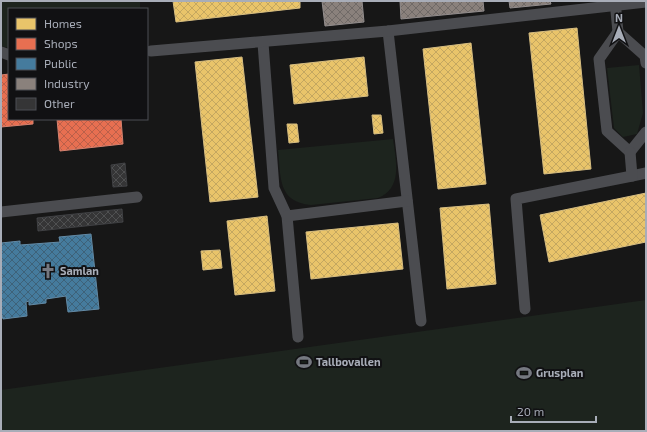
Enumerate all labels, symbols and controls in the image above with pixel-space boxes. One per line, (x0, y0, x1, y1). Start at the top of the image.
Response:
legend (8, 8, 148, 120)
north arrow (599, 8, 639, 48)
text: N (615, 11, 623, 24)
text: Homes (44, 16, 82, 30)
text: Shops (44, 36, 78, 50)
text: Public (44, 56, 77, 70)
text: Industry (44, 76, 90, 90)
text: Other (44, 96, 75, 110)
church icon: Samlan (39, 262, 57, 280)
place label: Samlan (60, 264, 99, 277)
sports icon: Tallbovallen (295, 353, 313, 371)
place label: Tallbovallen (316, 355, 381, 368)
sports icon: Grusplan (515, 364, 533, 382)
place label: Grusplan (536, 366, 583, 379)
scale bar (511, 398, 596, 424)
text: 20 m (517, 404, 544, 418)

